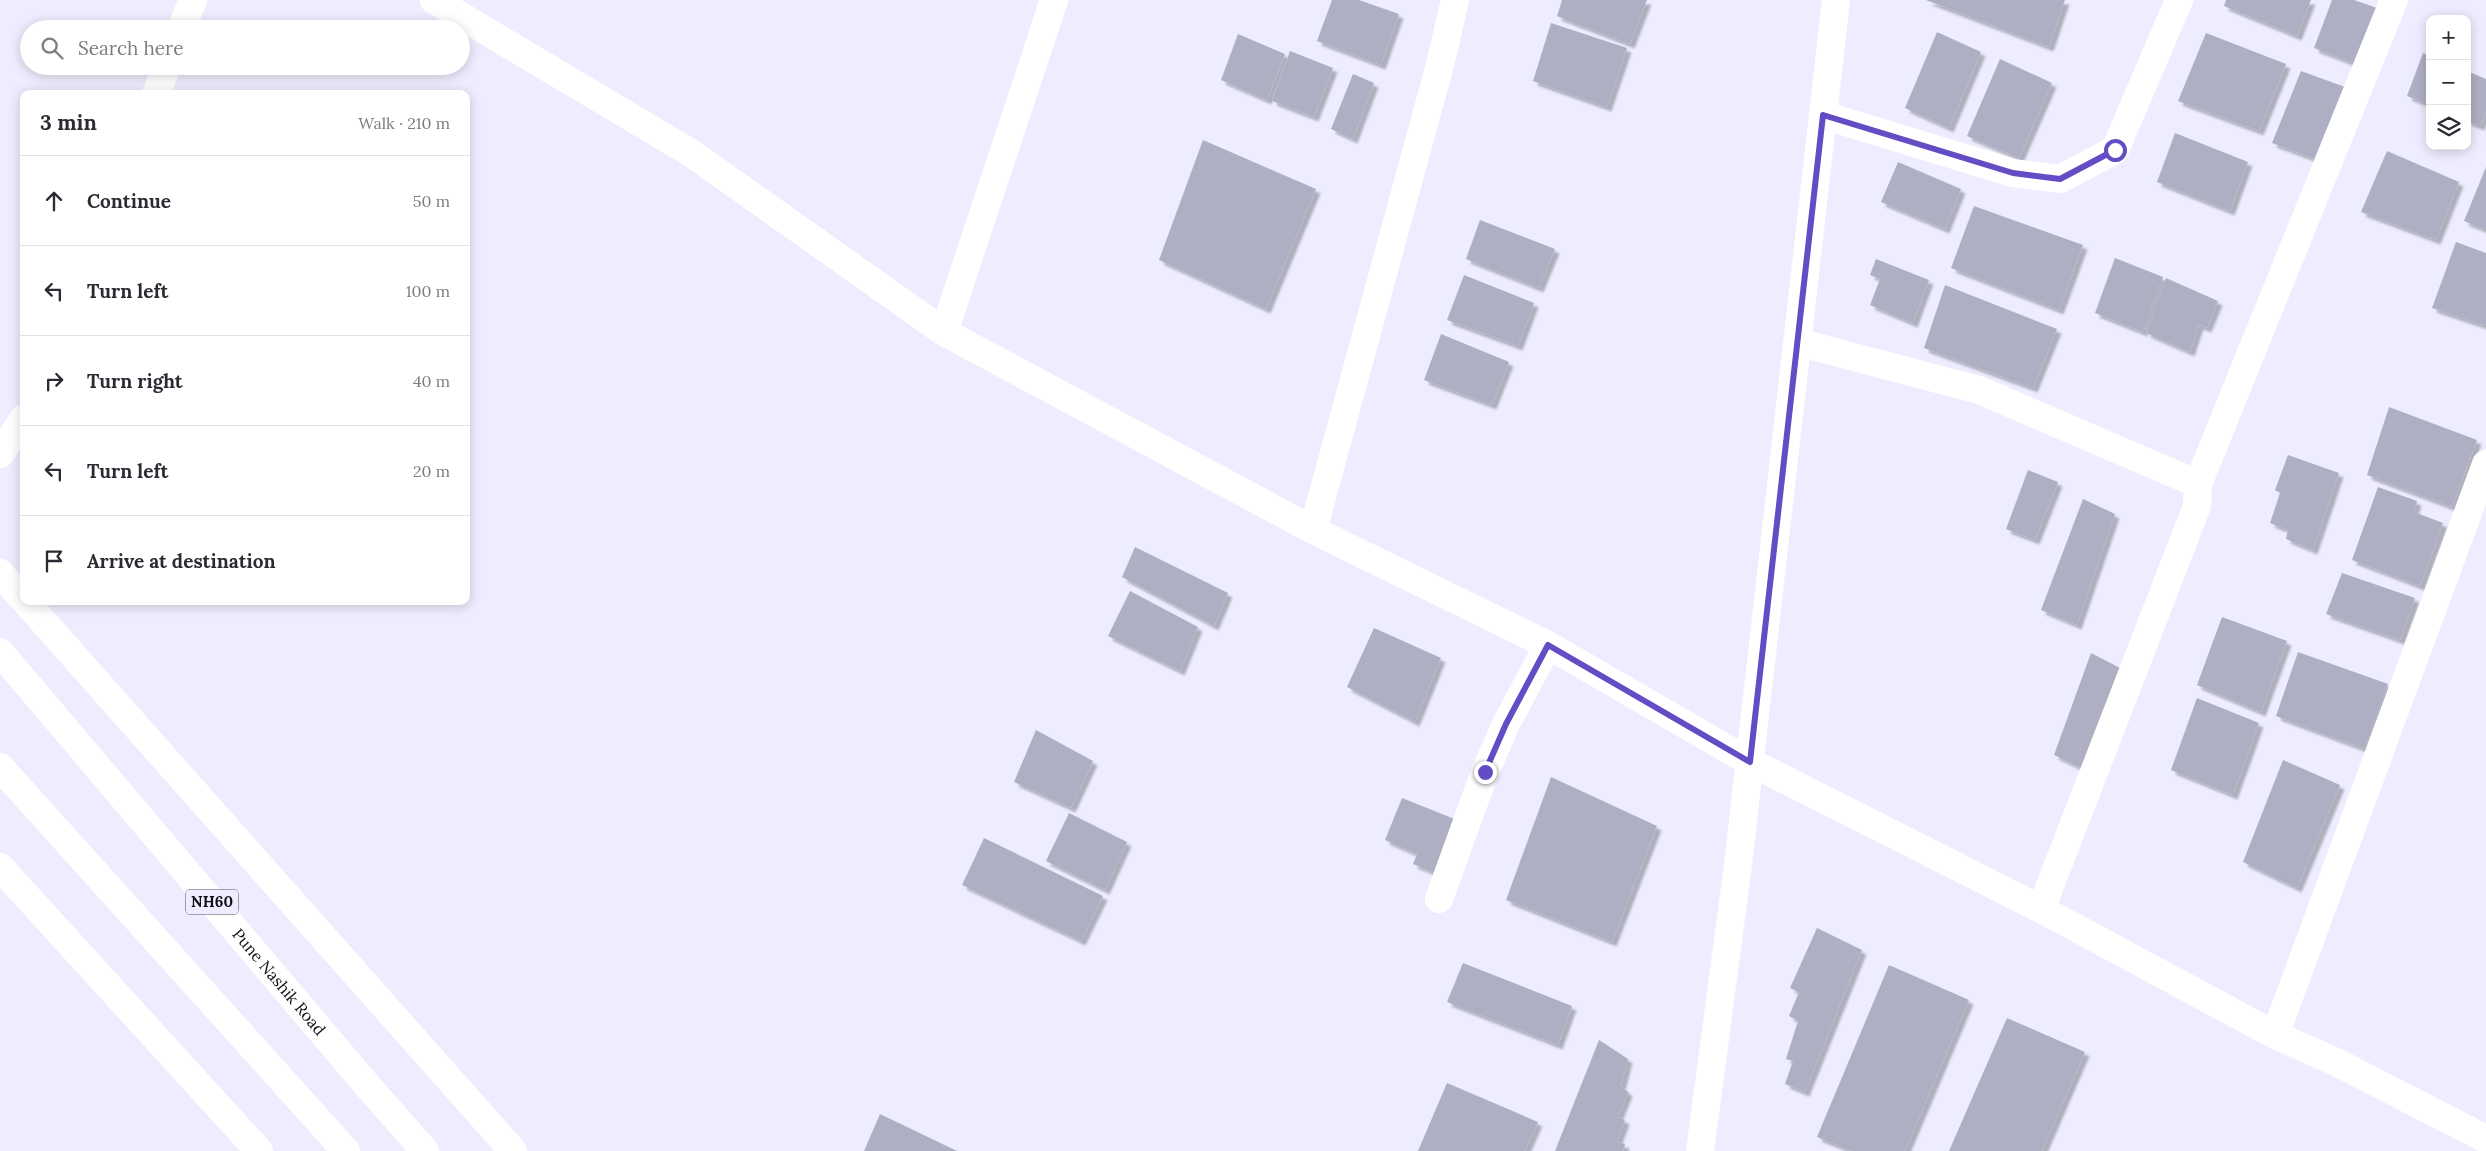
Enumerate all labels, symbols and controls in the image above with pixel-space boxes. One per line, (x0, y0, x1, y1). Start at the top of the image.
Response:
map controls (2426, 15, 2471, 150)
button: + (2426, 15, 2471, 60)
search box (20, 20, 470, 75)
icon: search (38, 34, 66, 62)
text: Search here (78, 36, 184, 60)
button: − (2426, 60, 2471, 105)
button: layers (2426, 105, 2471, 150)
text: 3 min (40, 109, 97, 136)
text: Walk · 210 m (358, 113, 450, 133)
route start (2104, 139, 2127, 162)
icon: ahead (40, 187, 68, 215)
text: Continue (87, 189, 171, 213)
text: 50 m (413, 191, 450, 211)
icon: left (40, 277, 68, 305)
text: Turn left (87, 279, 168, 303)
text: 100 m (406, 281, 450, 301)
icon: right (40, 367, 68, 395)
text: Turn right (87, 369, 183, 393)
text: 40 m (413, 371, 450, 391)
icon: left (40, 457, 68, 485)
text: Turn left (87, 459, 168, 483)
text: 20 m (413, 461, 450, 481)
icon: arrive (40, 547, 68, 575)
text: Arrive at destination (87, 549, 276, 573)
route end (1474, 761, 1497, 784)
road number: NH60 (186, 890, 238, 914)
street label: Pune Nashik Road (228, 924, 330, 1039)

